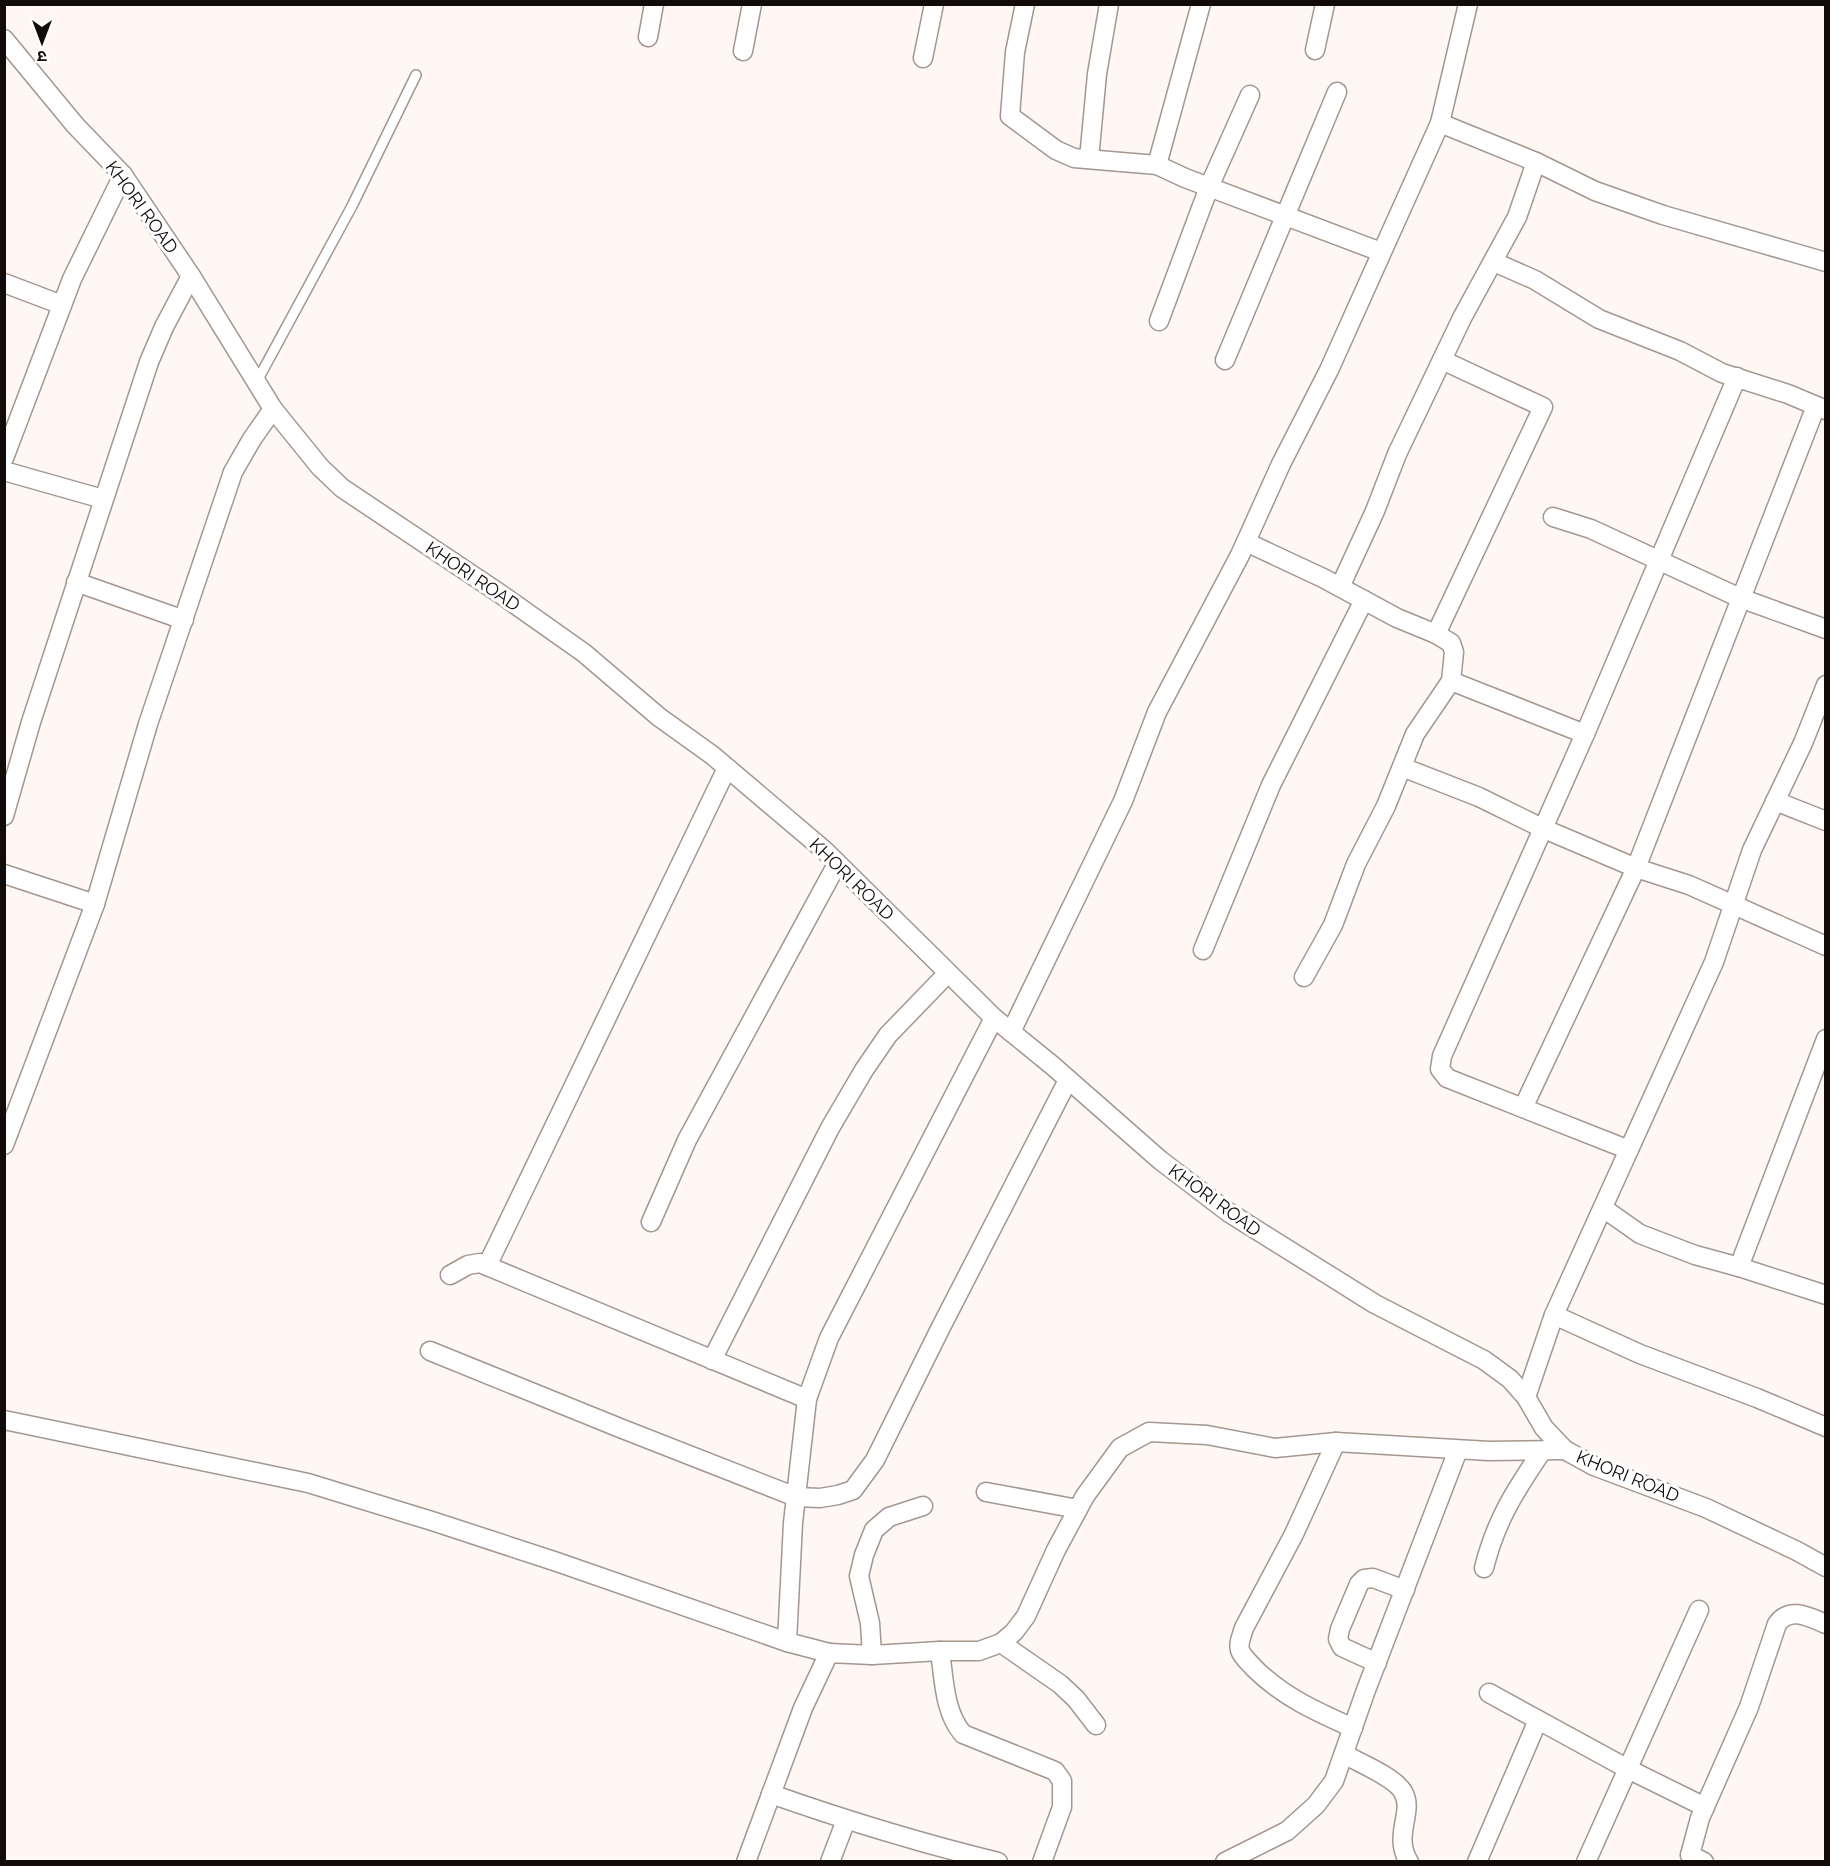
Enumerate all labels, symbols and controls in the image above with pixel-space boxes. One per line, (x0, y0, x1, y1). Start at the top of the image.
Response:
north arrow (12, 12, 72, 72)
text: उ (37, 47, 47, 66)
street label: KHORI ROAD (101, 157, 183, 257)
street label: KHORI ROAD (422, 537, 524, 615)
street label: KHORI ROAD (805, 834, 899, 925)
street label: KHORI ROAD (1165, 1159, 1265, 1241)
street label: KHORI ROAD (1574, 1446, 1683, 1506)

